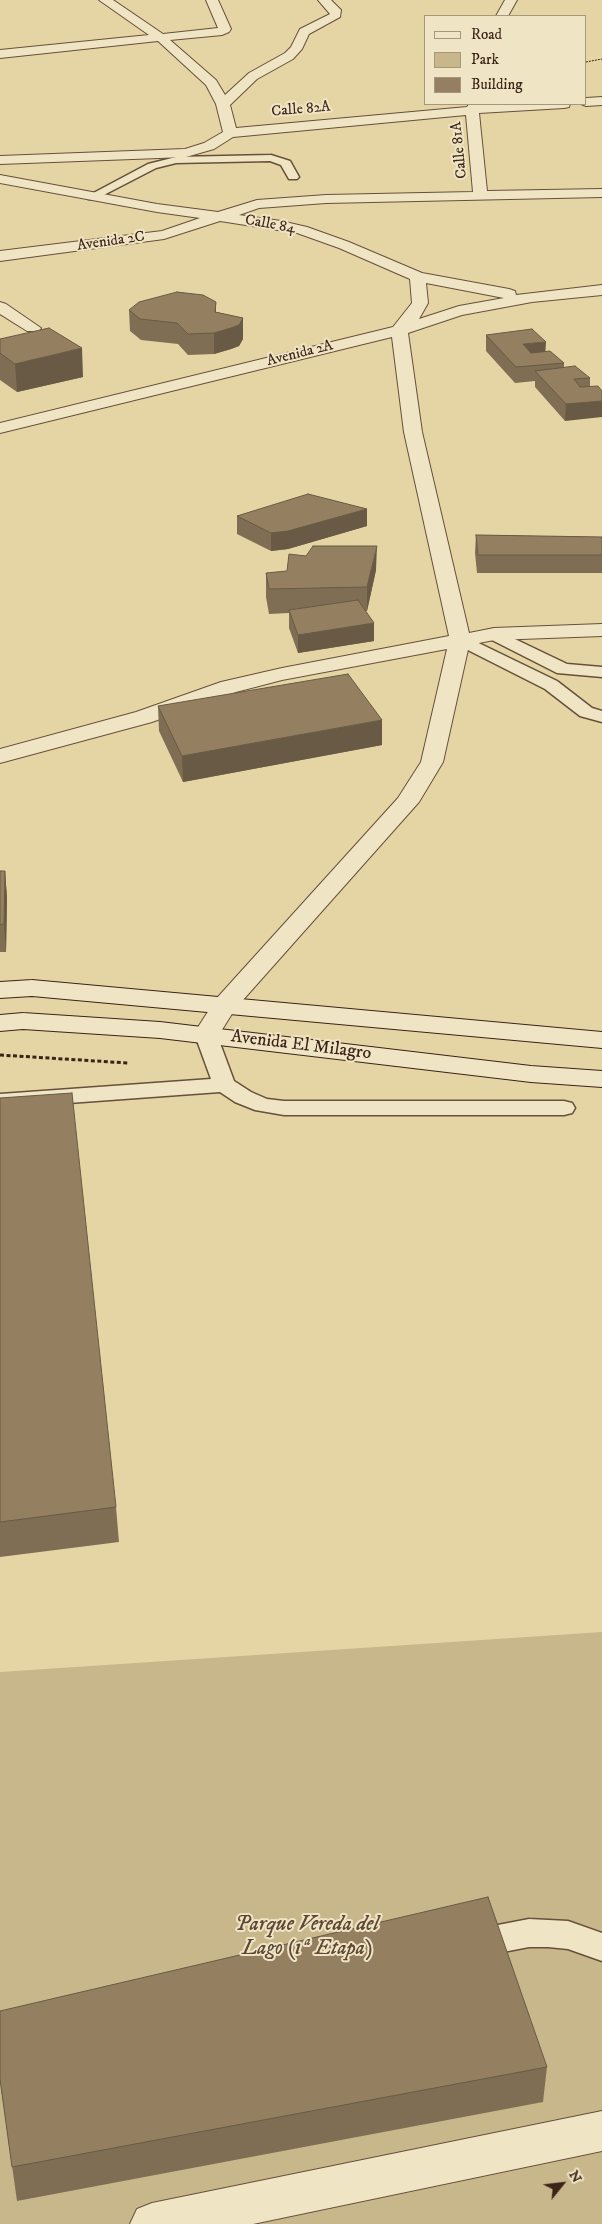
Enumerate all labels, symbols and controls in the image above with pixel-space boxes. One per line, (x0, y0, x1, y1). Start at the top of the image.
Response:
legend (424, 15, 587, 105)
text: Road (471, 25, 502, 44)
text: Park (471, 50, 499, 69)
text: Building (471, 75, 523, 94)
street label: Calle 82A (271, 98, 331, 122)
street label: Calle 81A (448, 121, 472, 179)
street label: Calle 84 (243, 212, 297, 238)
street label: Avenida 2C (76, 228, 146, 256)
street label: Avenida 2A (265, 337, 335, 371)
street label: Avenida El Milagro (230, 1027, 372, 1065)
park label: Parque Vereda del Lago (1ª Etapa) (235, 1913, 379, 1963)
north arrow (537, 2159, 587, 2209)
text: N (564, 2167, 586, 2186)

